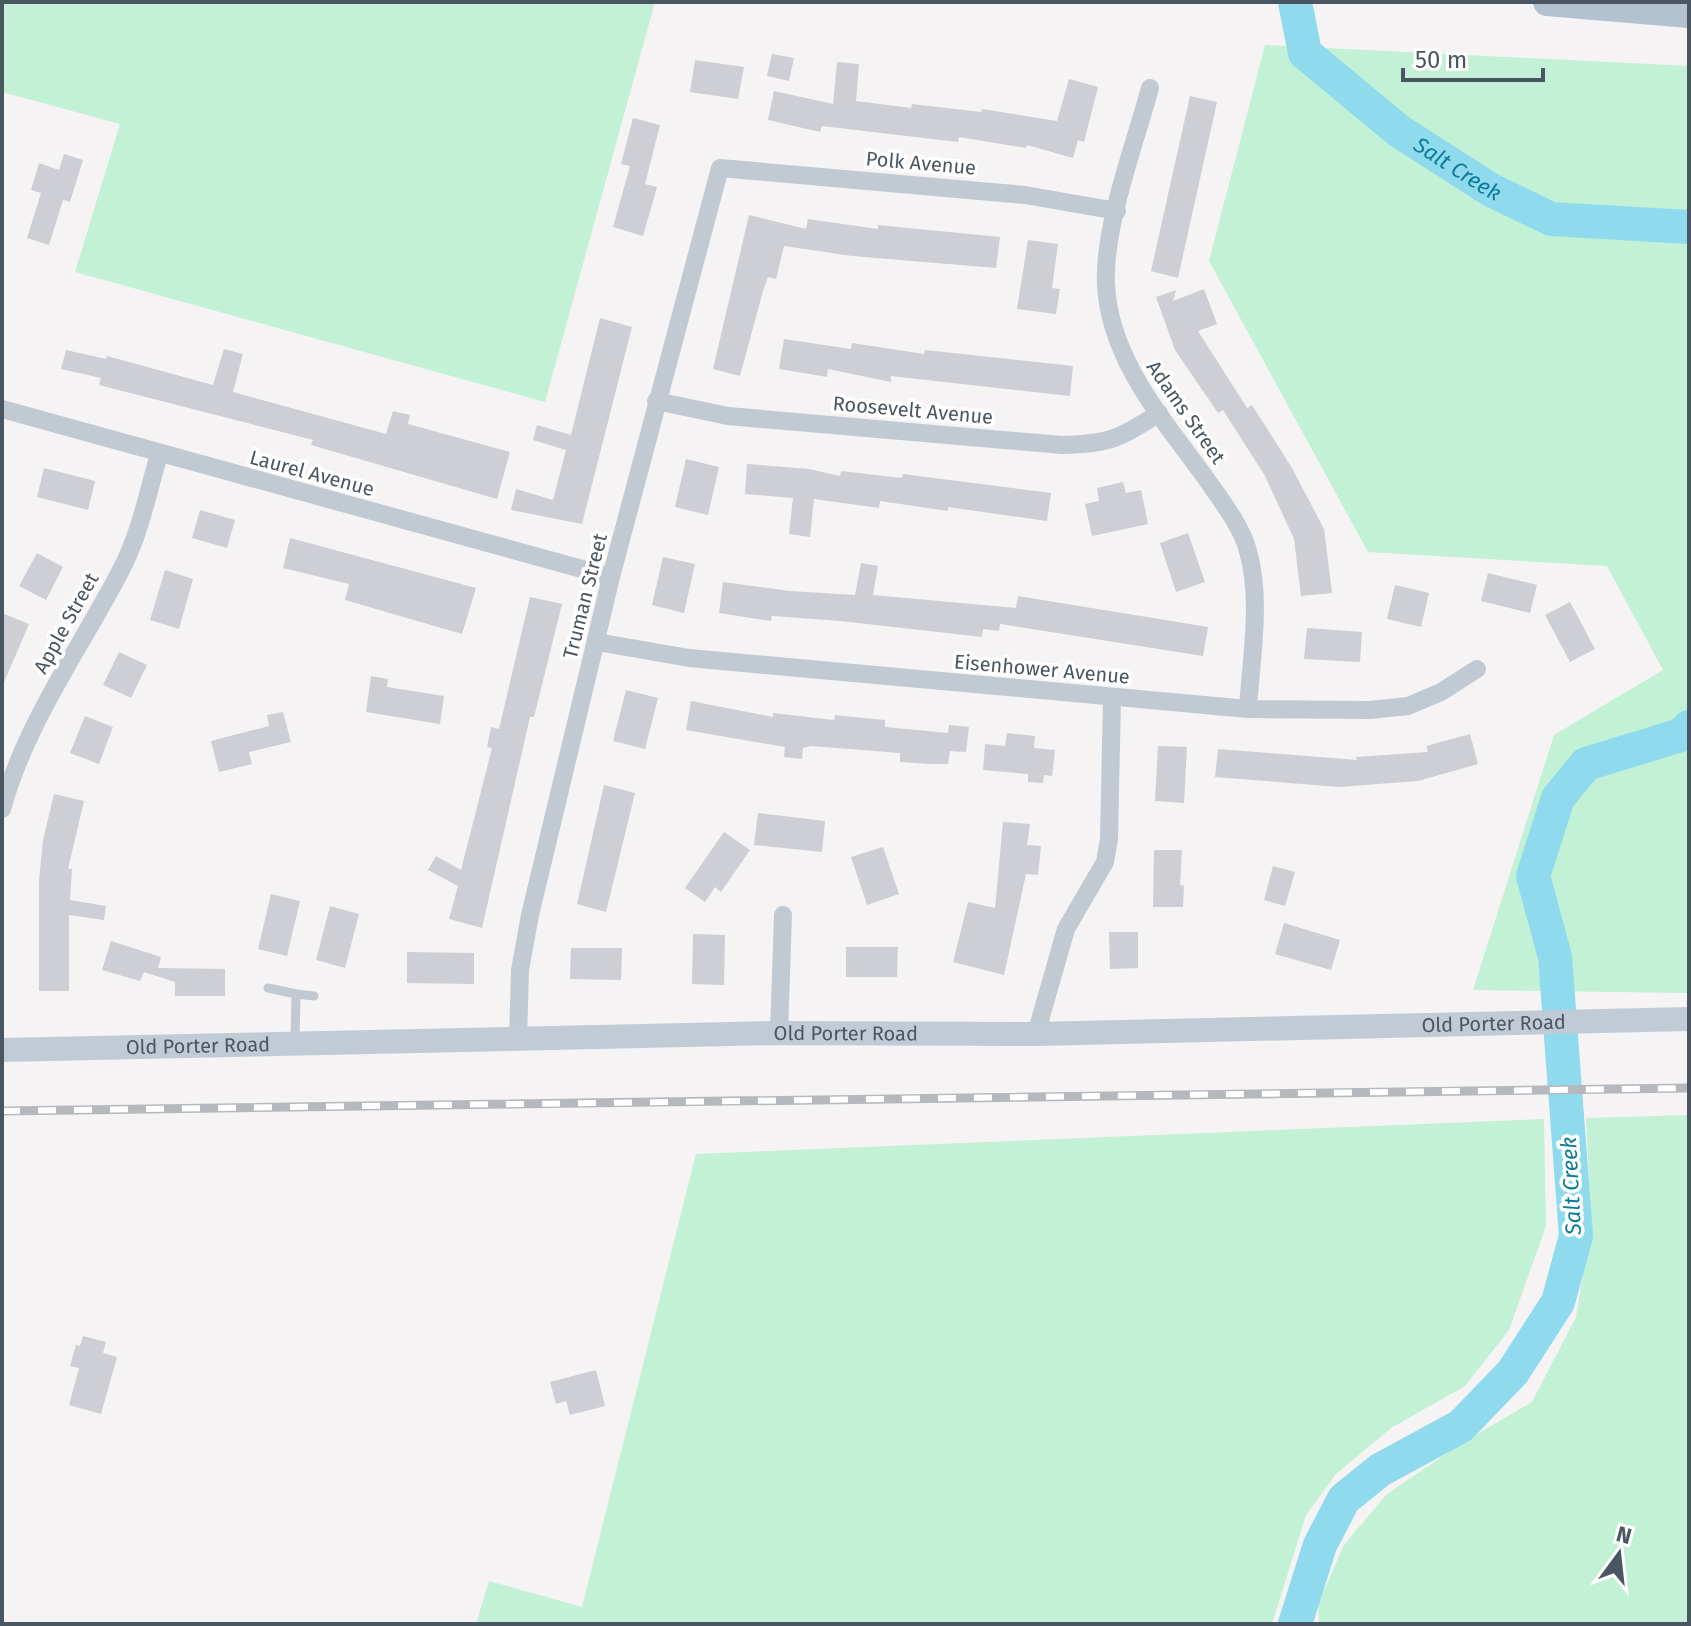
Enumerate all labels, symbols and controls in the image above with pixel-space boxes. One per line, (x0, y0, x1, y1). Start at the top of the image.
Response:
scale bar (1403, 32, 1543, 82)
text: 50 m (1415, 46, 1467, 74)
water label: Salt Creek (1408, 130, 1506, 206)
street label: Polk Avenue (865, 146, 977, 180)
street label: Adams Street (1142, 356, 1231, 469)
street label: Roosevelt Avenue (832, 391, 994, 429)
street label: Laurel Avenue (247, 445, 377, 501)
street label: Truman Street (558, 530, 612, 661)
street label: Apple Street (28, 568, 104, 678)
street label: Eisenhower Avenue (953, 649, 1131, 689)
street label: Old Porter Road (1421, 1010, 1566, 1037)
street label: Old Porter Road (774, 1021, 918, 1046)
street label: Old Porter Road (126, 1032, 270, 1059)
water label: Salt Creek (1555, 1136, 1587, 1237)
north arrow (1579, 1514, 1659, 1594)
text: N (1614, 1520, 1635, 1550)

